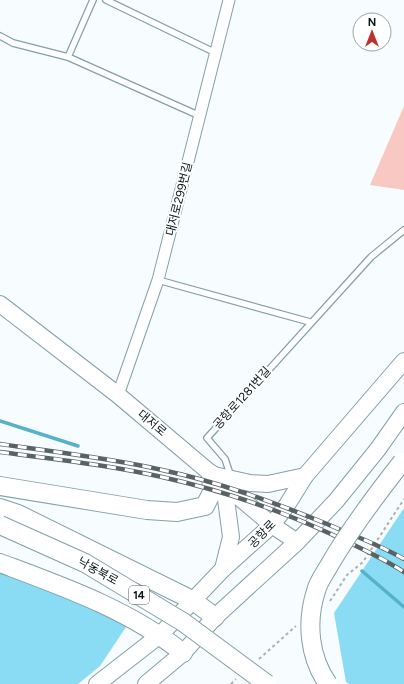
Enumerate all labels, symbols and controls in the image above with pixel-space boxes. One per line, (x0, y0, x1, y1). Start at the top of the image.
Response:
north arrow (352, 12, 392, 52)
text: N (368, 16, 376, 29)
street label: 대저로299번길 (163, 161, 195, 237)
street label: 공항로1281번길 (210, 364, 274, 432)
street label: 대저로 (135, 407, 169, 439)
street label: 공항로 (245, 517, 279, 551)
street label: 낙동북로 (75, 554, 121, 588)
road number: 14 (129, 586, 149, 604)

